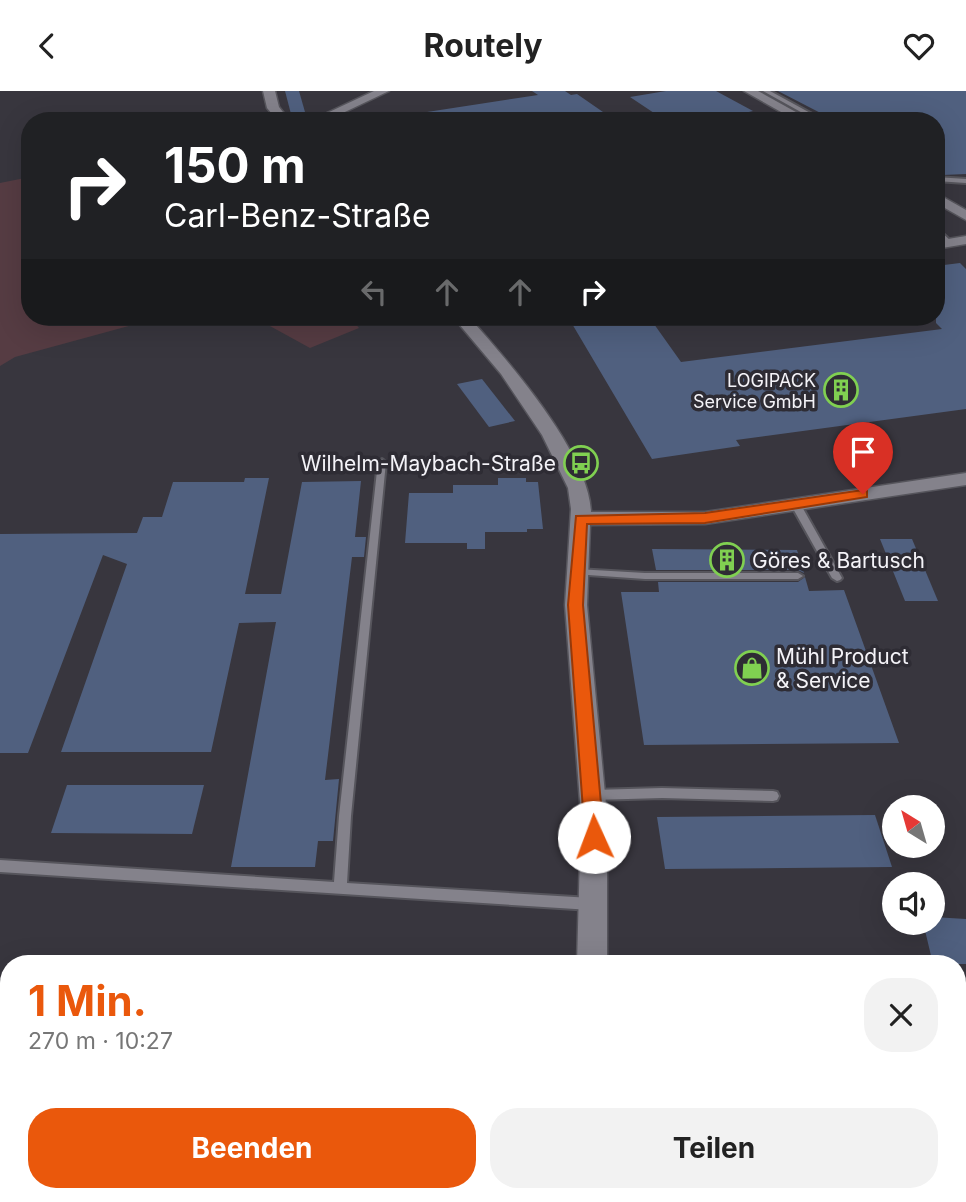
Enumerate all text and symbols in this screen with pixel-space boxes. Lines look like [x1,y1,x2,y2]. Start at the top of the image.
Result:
text: Routely [424,26,542,65]
icon: back [28,27,66,65]
icon: heart [900,27,938,65]
text: 150 m [164,136,306,195]
icon: right [49,140,140,231]
text: Carl-Benz-Straße [164,196,431,235]
icon: left [355,273,393,311]
icon: ahead [428,273,466,311]
icon: ahead [501,273,539,311]
icon: right [574,273,612,311]
place label: LOGIPACK Service GmbH [693,370,816,412]
building icon: LOGIPACK Service GmbH [822,371,860,409]
pin [833,422,893,494]
icon: arrive [844,433,882,471]
bus stop icon: Wilhelm-Maybach-Straße [562,444,600,482]
place label: Wilhelm-Maybach-Straße [301,451,556,476]
building icon: Göres & Bartusch [708,541,746,579]
place label: Göres & Bartusch [752,548,925,573]
place label: Mühl Product & Service [776,644,909,693]
shop icon: Mühl Product & Service [733,649,771,687]
north arrow [882,795,945,857]
map controls [882,795,945,935]
position arrow [557,800,631,874]
button: sound [882,872,945,935]
text: 1 Min. [28,975,147,1026]
button: close [864,978,938,1052]
text: 270 m · 10:27 [28,1027,173,1055]
button: Beenden [28,1108,476,1188]
button: Teilen [490,1108,938,1188]

